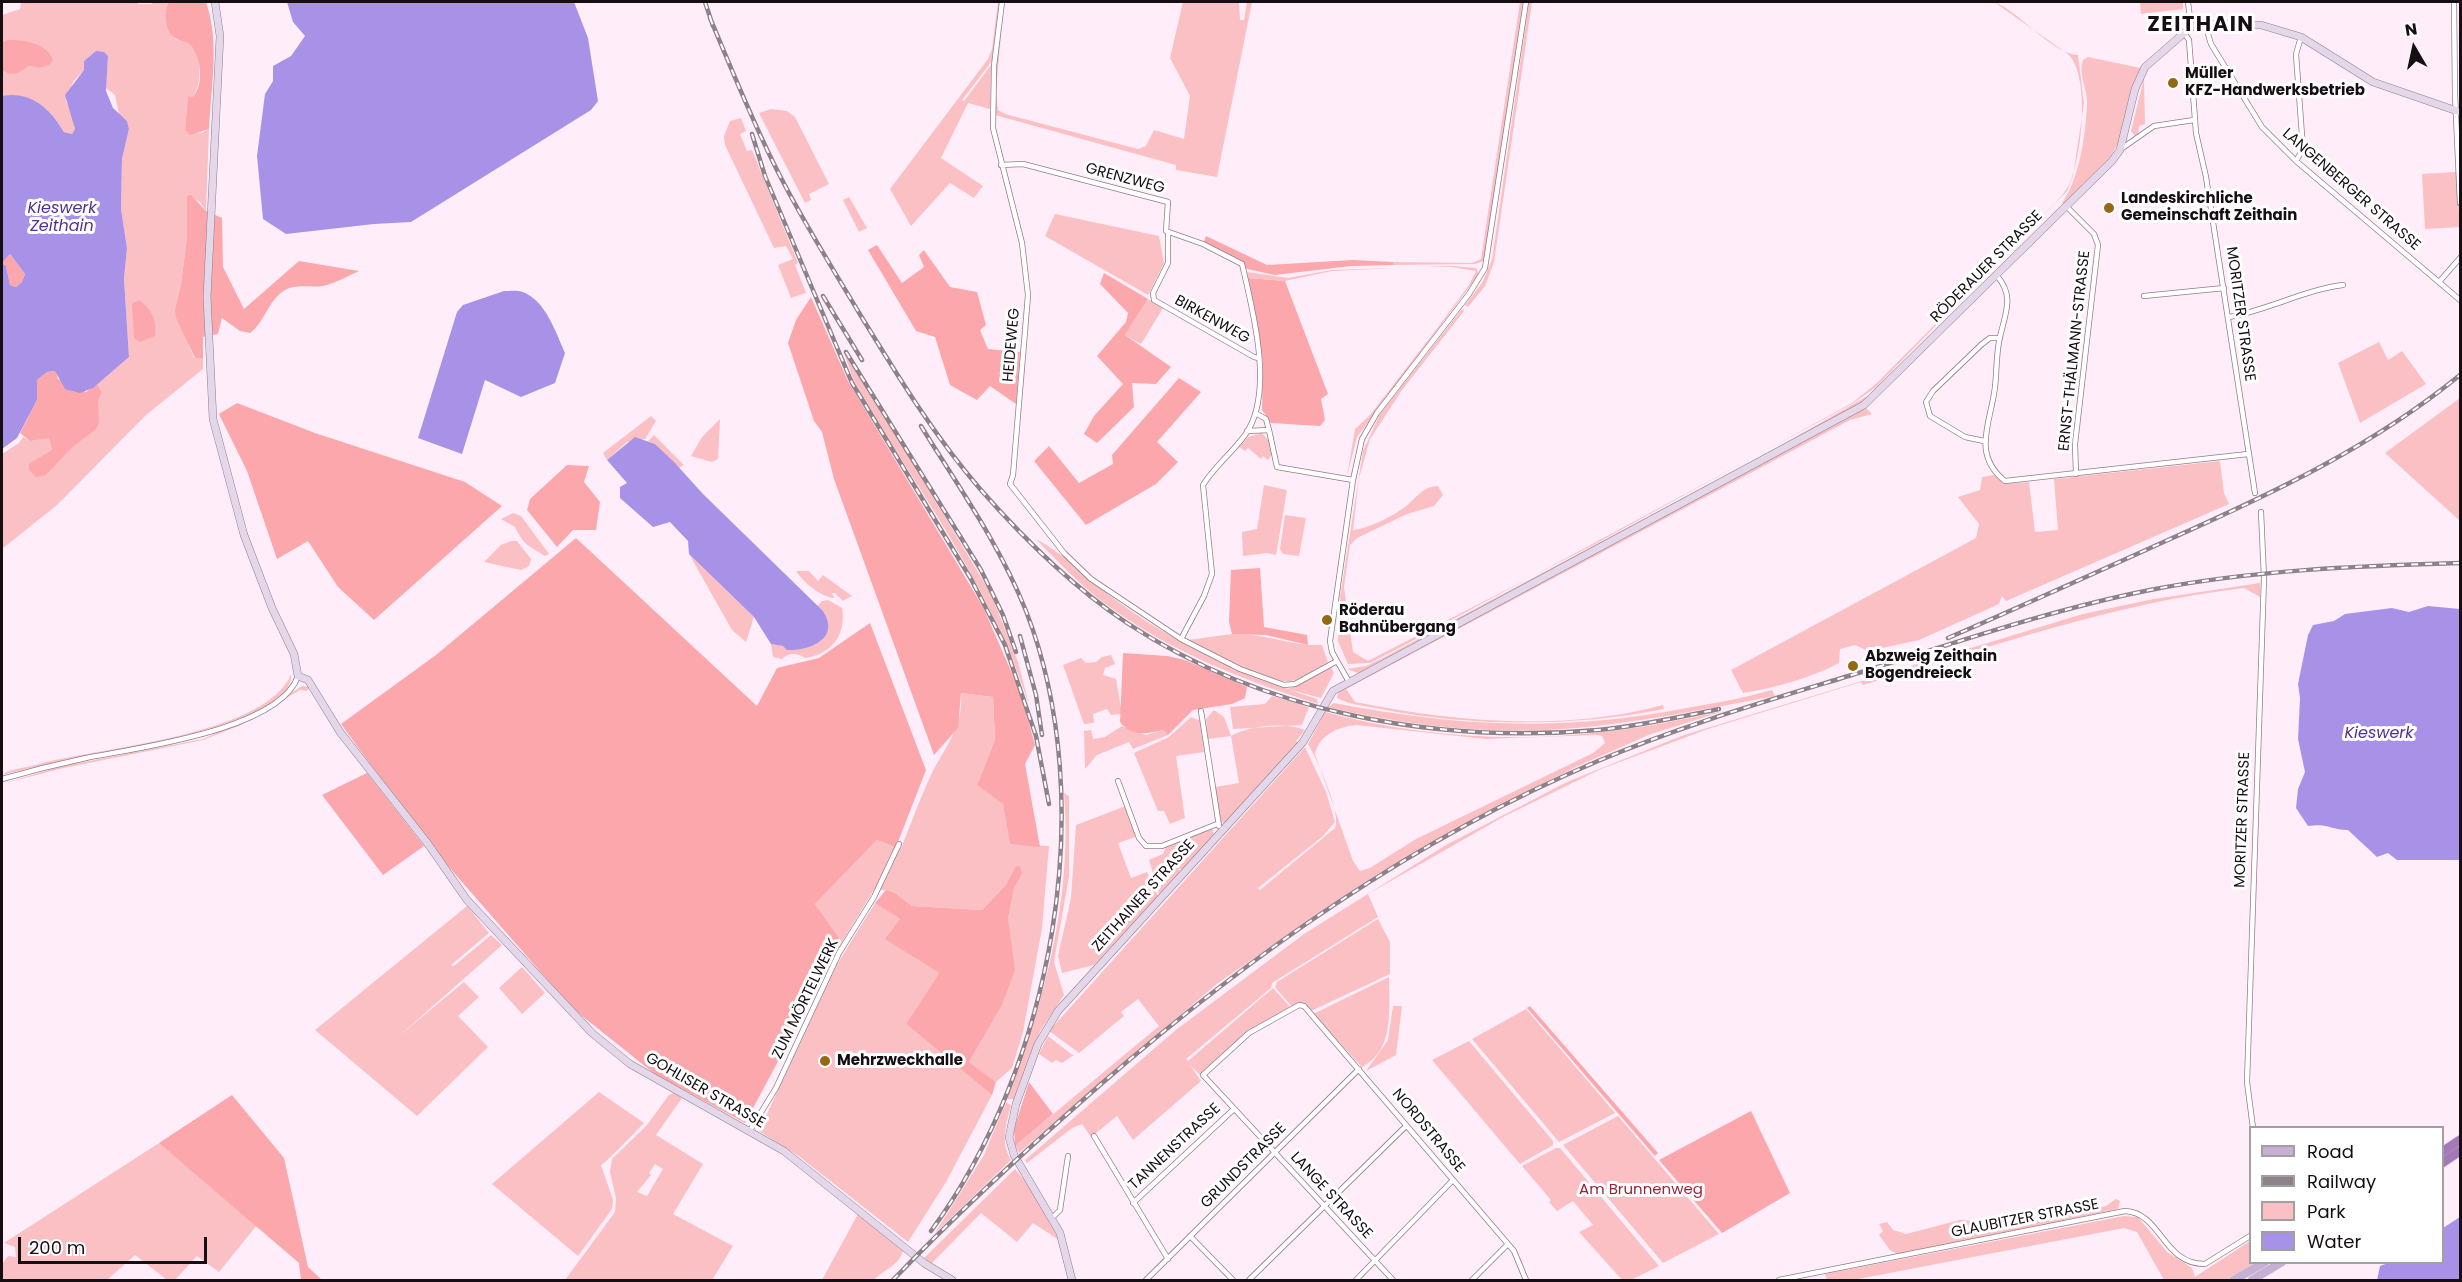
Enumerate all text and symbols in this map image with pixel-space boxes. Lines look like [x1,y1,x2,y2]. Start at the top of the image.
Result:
district label: ZEITHAIN [2147,13,2255,39]
text: N [2403,17,2419,42]
north arrow [2384,18,2444,78]
place label: Müller KFZ-Handwerksbetrieb [2185,65,2365,100]
marker: Müller KFZ-Handwerksbetrieb [2166,76,2180,90]
street label: LANGENBERGER STRASSE [2278,125,2424,255]
street label: GRENZWEG [1083,160,1167,198]
place label: Landeskirchliche Gemeinschaft Zeithain [2121,190,2297,225]
water label: Kieswerk Zeithain [27,199,97,237]
marker: Landeskirchliche Gemeinschaft Zeithain [2102,201,2116,215]
street label: RÖDERAUER STRASSE [1927,207,2047,327]
street label: MORITZER STRASSE [2222,245,2258,383]
street label: ERNST-THÄLMANN-STRASSE [2056,250,2094,452]
street label: BIRKENWEG [1171,292,1253,348]
street label: HEIDEWEG [1000,307,1024,383]
place label: Röderau Bahnübergang [1339,602,1456,637]
marker: Röderau Bahnübergang [1320,613,1334,627]
place label: Abzweig Zeithain Bogendreieck [1865,648,1997,683]
marker: Abzweig Zeithain Bogendreieck [1846,659,1860,673]
water label: Kieswerk [2344,724,2414,744]
street label: MORITZER STRASSE [2232,752,2254,888]
street label: ZEITHAINER STRASSE [1089,836,1199,956]
street label: ZUM MÖRTELWERK [769,936,843,1062]
street label: GOHLISER STRASSE [642,1049,768,1133]
place label: Mehrzweckhalle [837,1052,963,1070]
marker: Mehrzweckhalle [818,1054,832,1068]
street label: NORDSTRASSE [1388,1086,1468,1176]
street label: TANNENSTRASSE [1125,1100,1225,1194]
street label: GRUNDSTRASSE [1198,1120,1290,1212]
legend [2249,1126,2444,1264]
text: Road [2307,1139,2354,1164]
street label: LANGE STRASSE [1286,1149,1376,1243]
text: Railway [2307,1169,2376,1194]
park label: Am Brunnenweg [1579,1181,1703,1199]
street label: GLAUBITZER STRASSE [1950,1196,2100,1242]
text: Park [2307,1199,2346,1224]
scale bar [21,1225,210,1263]
text: Water [2307,1229,2361,1254]
text: 200 m [29,1235,85,1260]

